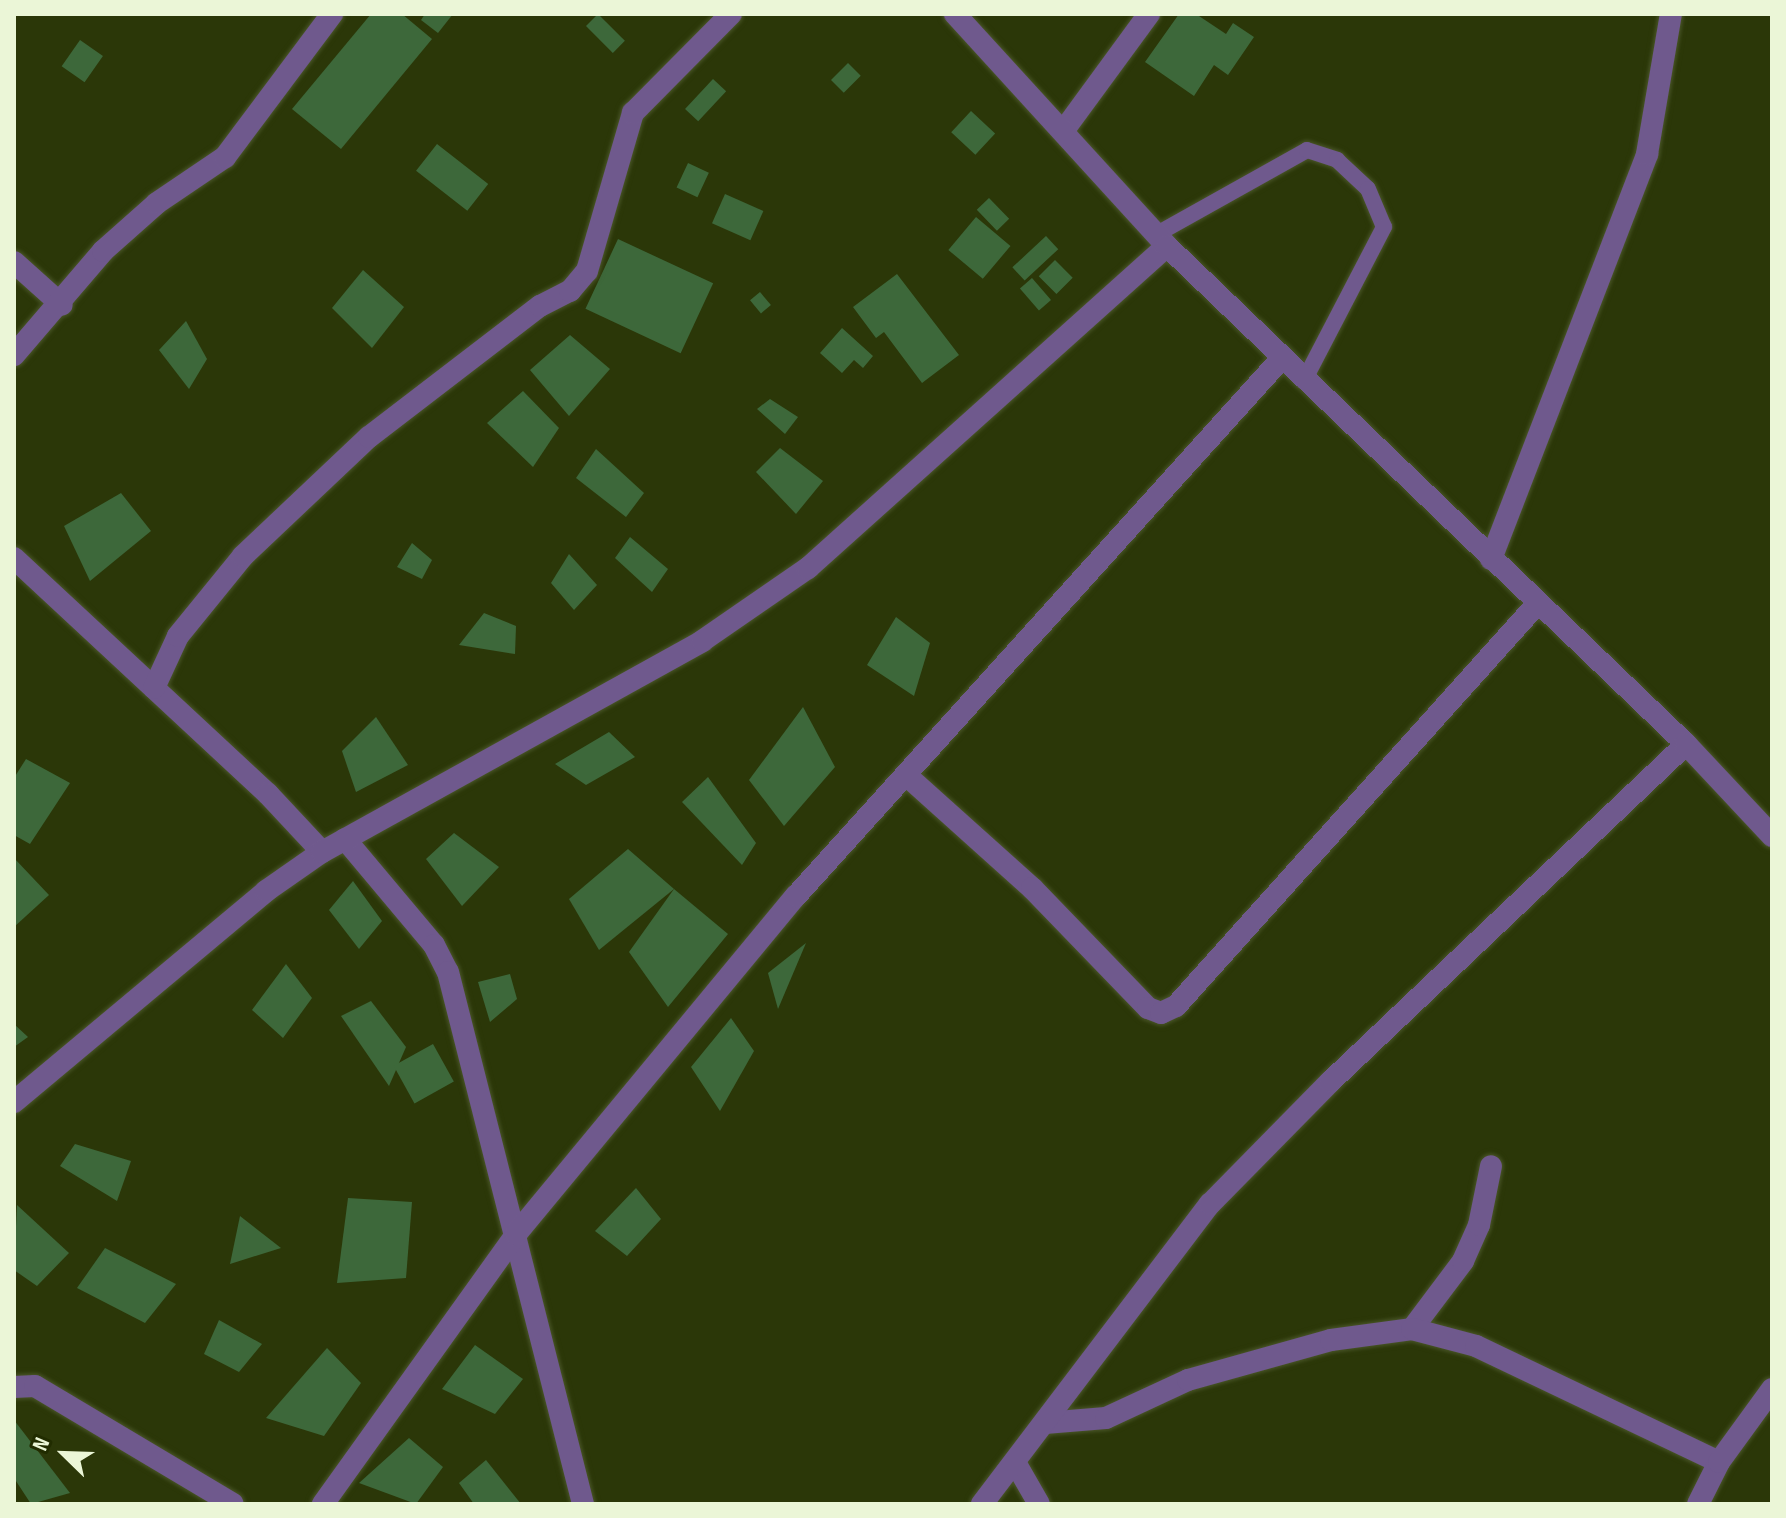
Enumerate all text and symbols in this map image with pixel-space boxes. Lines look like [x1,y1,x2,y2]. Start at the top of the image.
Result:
north arrow [24,1414,104,1494]
text: N [27,1434,56,1455]

